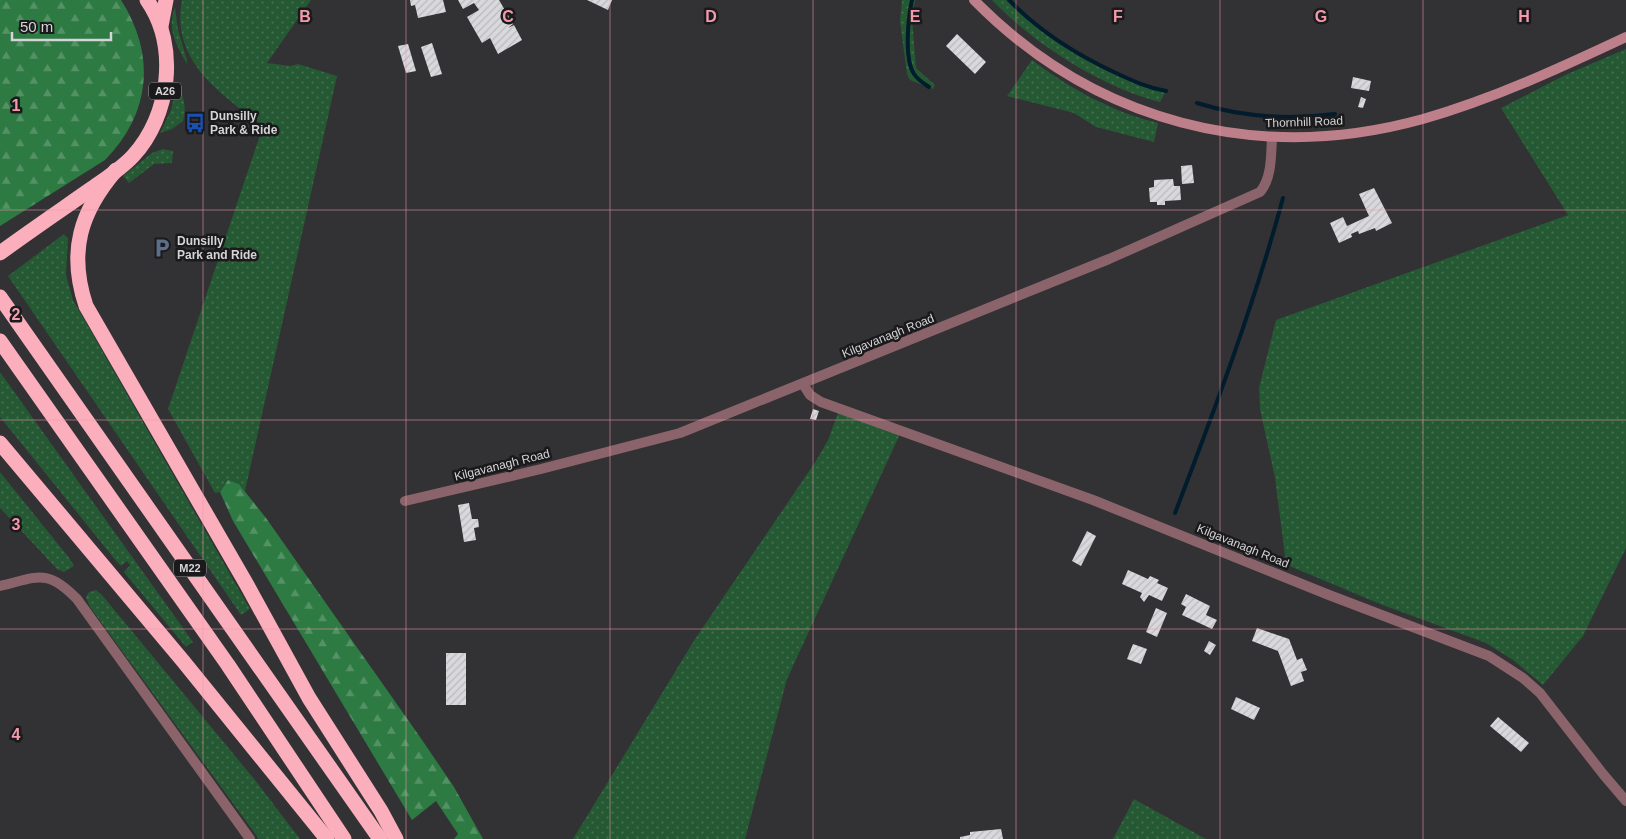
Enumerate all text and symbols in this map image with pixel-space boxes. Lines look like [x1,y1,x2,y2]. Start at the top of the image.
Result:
text: B [299,8,311,25]
text: C [502,8,514,25]
text: D [705,8,717,25]
text: E [910,8,921,25]
text: F [1113,8,1123,25]
text: G [1315,8,1327,25]
text: H [1518,8,1530,25]
scale bar [12,10,111,42]
text: 50 m [20,18,53,35]
road number: A26 [149,82,181,100]
text: 1 [12,97,21,114]
place label: Dunsilly Park & Ride [210,109,278,137]
bus stop icon: Dunsilly Park & Ride [184,112,206,134]
street label: Thornhill Road [1265,114,1343,130]
place label: Dunsilly Park and Ride [177,234,257,262]
parking icon: Dunsilly Park and Ride [151,237,173,259]
text: 2 [12,306,21,323]
street label: Kilgavanagh Road [840,311,936,361]
street label: Kilgavanagh Road [453,446,551,484]
text: 3 [12,516,21,533]
street label: Kilgavanagh Road [1195,521,1291,571]
road number: M22 [174,560,206,576]
text: 4 [12,726,21,743]

